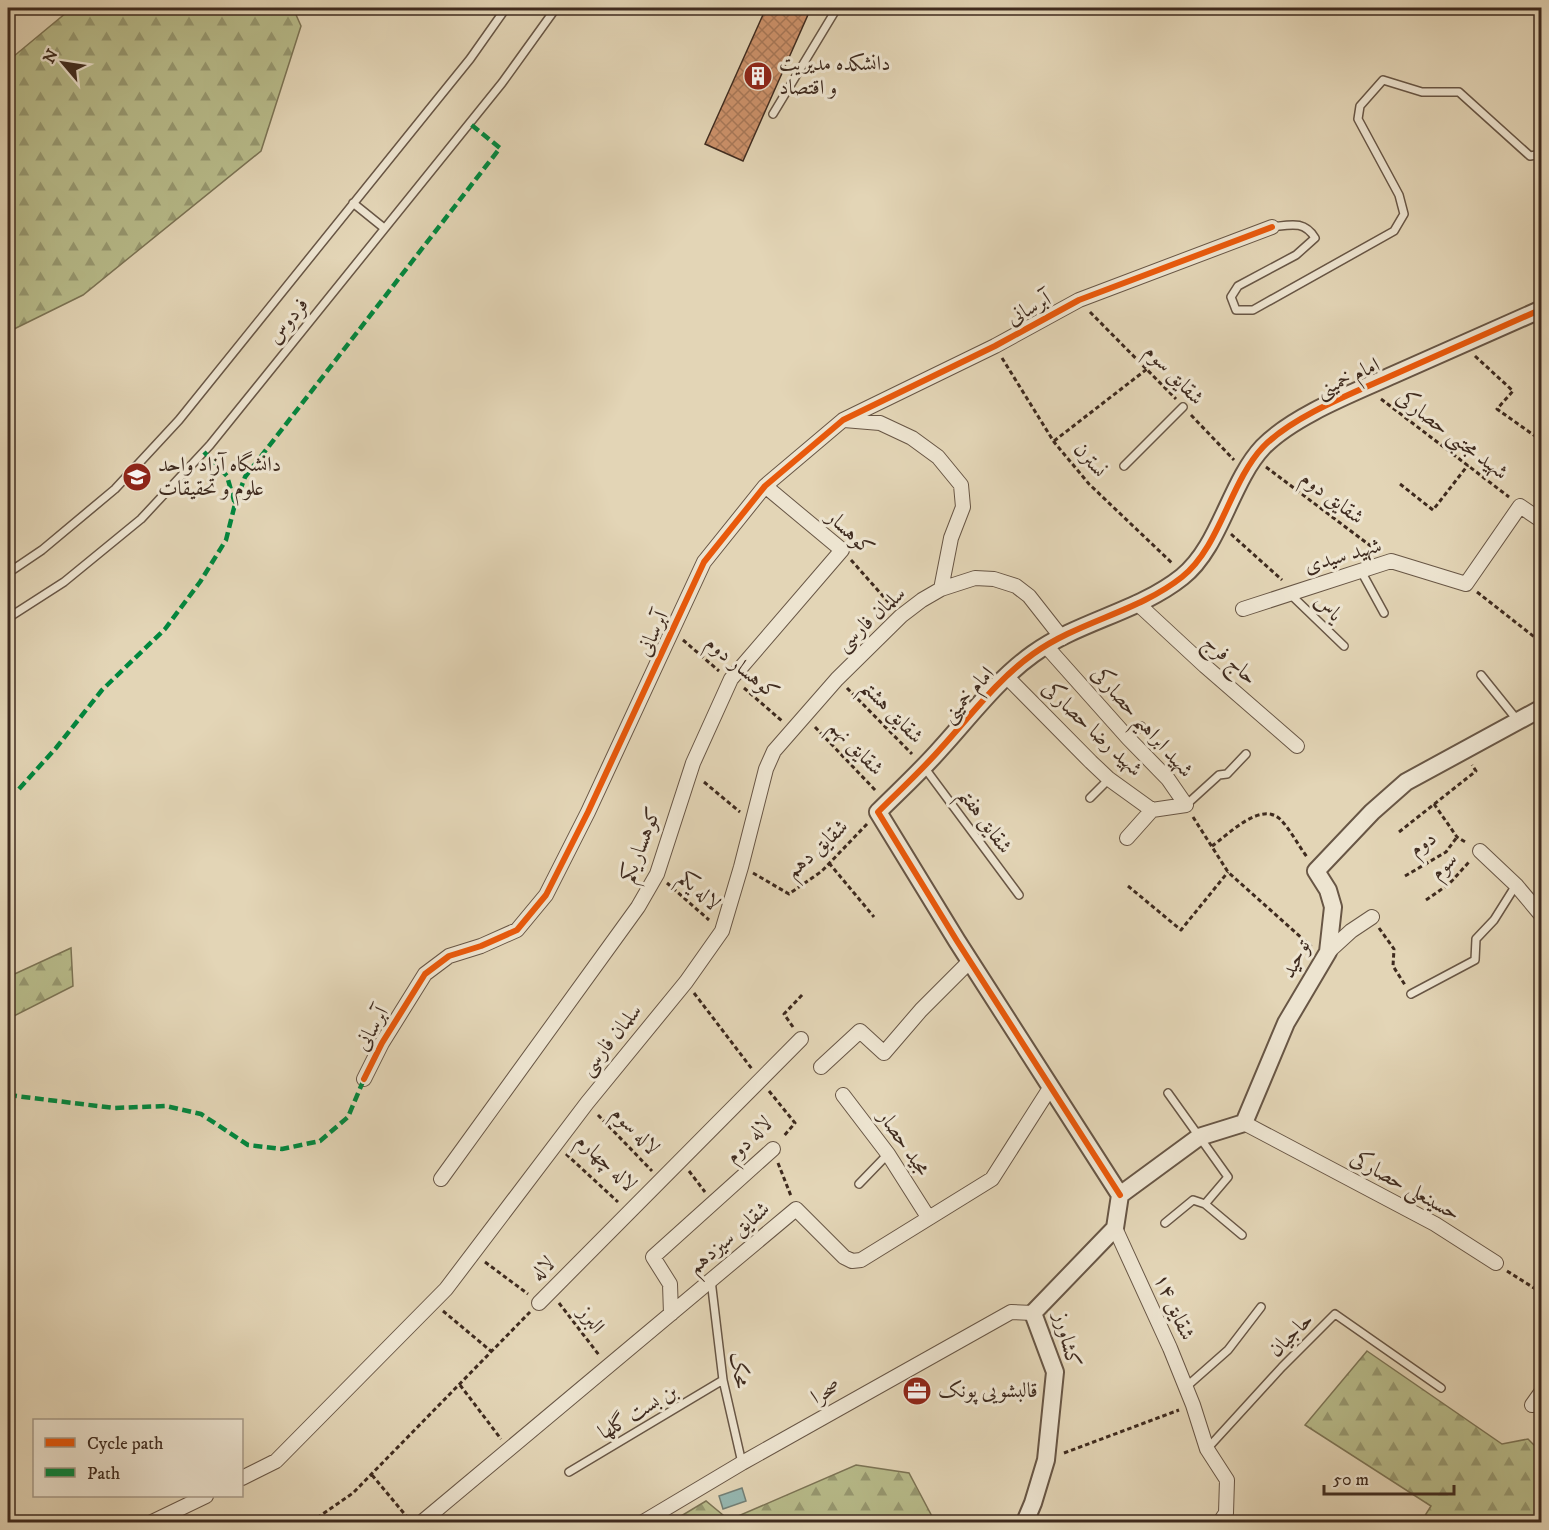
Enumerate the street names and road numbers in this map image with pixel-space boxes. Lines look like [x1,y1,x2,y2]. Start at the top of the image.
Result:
street label: آبرسانی [1002,284,1058,332]
street label: فردوس [262,293,314,349]
street label: شقایق سوم [1136,339,1209,414]
street label: امام خمینی [1312,352,1386,408]
street label: شهید مجتبی حصارکی [1389,384,1514,488]
street label: نسترن [1068,437,1112,483]
street label: شقایق دوم [1293,466,1369,534]
street label: کوهسار [819,503,879,562]
street label: شهید سیدی [1301,533,1385,579]
street label: سلمان فارسی [831,581,912,658]
street label: یاس [1308,588,1348,628]
street label: آبرسانی [630,605,676,661]
street label: حاج فرج [1194,629,1262,694]
street label: کوهسار دوم [697,630,784,709]
street label: شهید ابراهیم حصارکی [1080,660,1200,788]
street label: امام خمینی [936,661,1003,731]
street label: شقایق هشتم [850,675,929,754]
street label: شهید رضا حصارکی [1036,675,1148,782]
street label: شقایق نهم [819,715,889,786]
street label: شقایق هفتم [947,783,1018,863]
street label: کوهسار یکم [615,804,673,889]
street label: شقایق دهم [780,814,858,888]
street label: دوم [1404,826,1444,866]
street label: سوم [1425,847,1466,888]
street label: لاله یکم [668,865,726,921]
street label: توحید [1275,934,1317,983]
street label: سلمان فارسی [574,999,649,1082]
street label: آبرسانی [348,1000,396,1056]
street label: لاله سوم [603,1101,665,1164]
street label: مجید حصار [871,1103,936,1181]
street label: لاله دوم [720,1111,781,1172]
street label: لاله چهارم [567,1128,642,1201]
street label: حسینعلی حصارکی [1345,1144,1465,1229]
street label: شقایق سیزدهم [683,1196,779,1284]
street label: لاله [525,1251,561,1287]
street label: شقایق ۱۴ [1148,1270,1200,1344]
street label: البرز [571,1299,610,1339]
street label: حاجیان [1263,1307,1319,1363]
street label: کشاورز [1047,1308,1086,1370]
street label: محک [723,1350,755,1390]
street label: صحرا [807,1373,845,1411]
street label: بن بست گلها [593,1377,682,1446]

